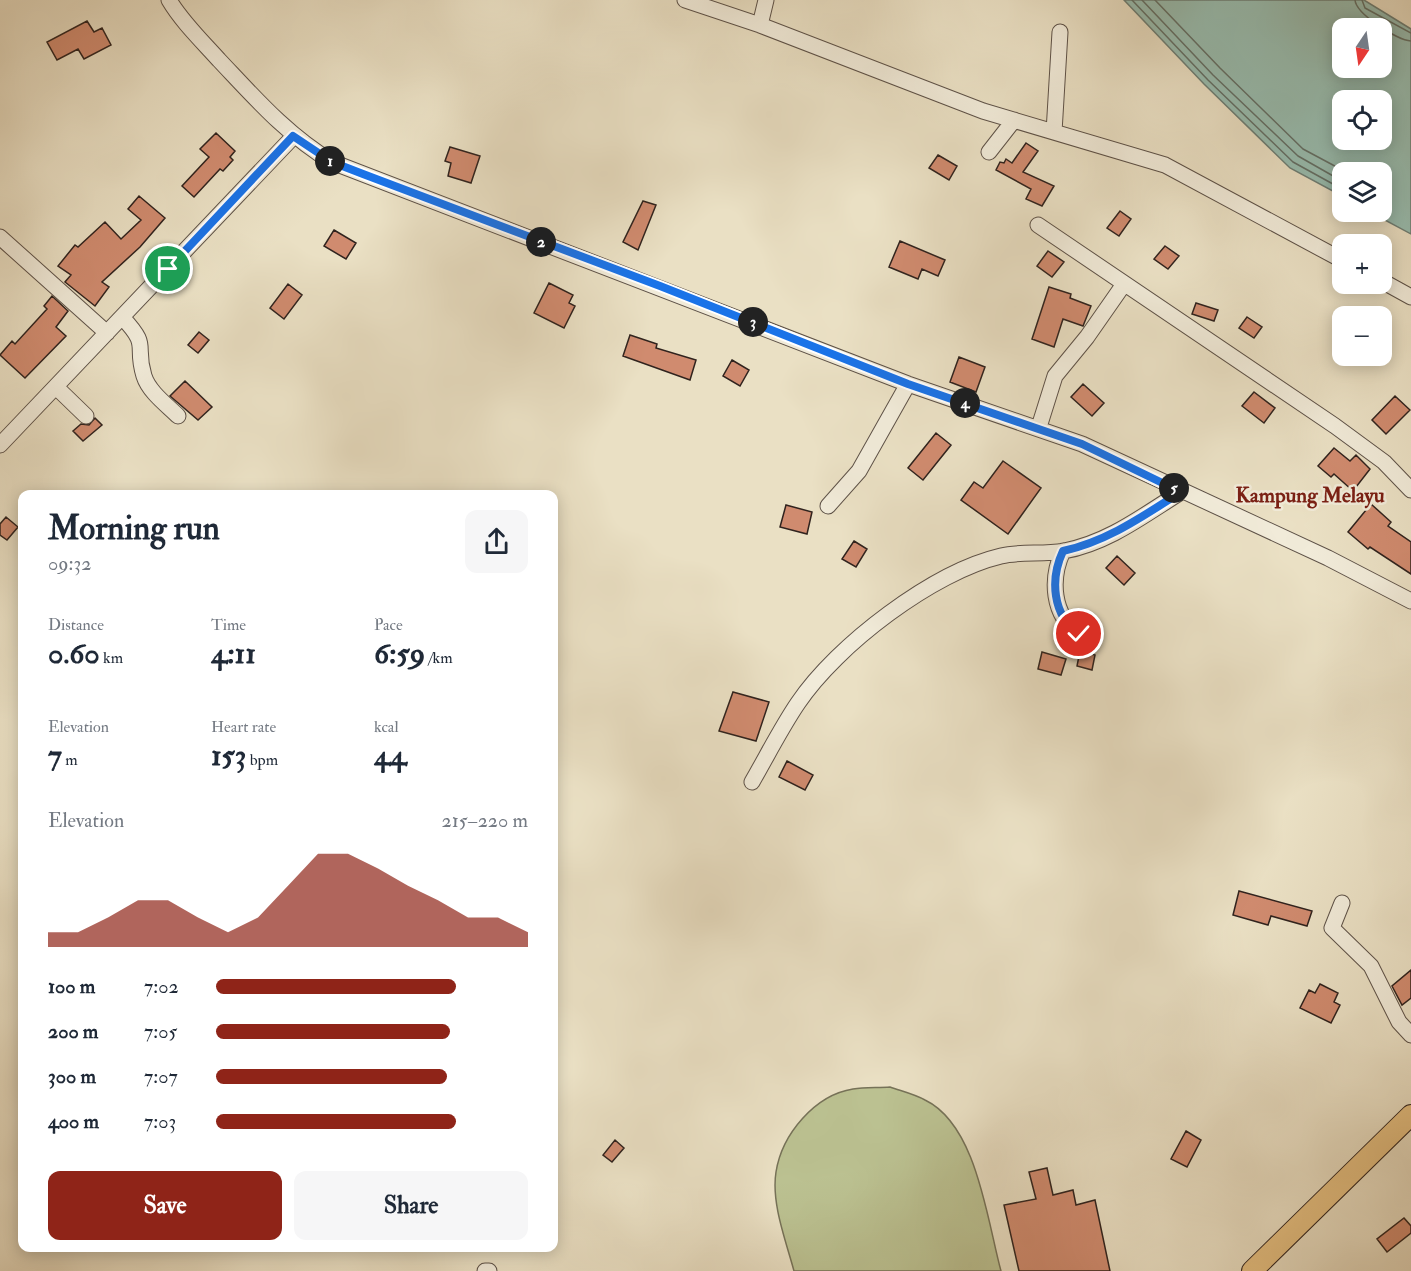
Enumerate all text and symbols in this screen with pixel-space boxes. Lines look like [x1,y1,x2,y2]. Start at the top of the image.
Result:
north arrow [1332,18,1392,78]
map controls [1332,18,1392,366]
button: locate [1332,90,1392,150]
pin: 1 [315,146,345,176]
text: 1 [327,151,333,171]
button: layers [1332,162,1392,222]
pin: 2 [526,227,556,257]
text: 2 [537,232,545,252]
button: + [1332,234,1392,294]
pin [142,243,193,294]
icon: arrive [151,252,184,285]
button: − [1332,306,1392,366]
pin: 3 [738,307,768,337]
text: 3 [750,312,756,332]
pin: 4 [950,388,980,418]
text: 4 [961,393,969,413]
pin: 5 [1159,473,1189,503]
text: 5 [1170,478,1178,498]
district label: Kampung Melayu [1235,482,1385,509]
text: Morning run [48,508,220,549]
button: share [465,510,528,573]
text: 09:32 [48,551,91,576]
pin [1053,608,1104,659]
text: Distance [48,615,104,635]
text: Time [211,615,246,635]
text: Pace [374,615,403,635]
icon: check [1062,617,1095,650]
text: 0.60 [48,635,100,672]
text: 4:11 [211,635,256,672]
text: 6:59 [374,635,425,672]
text: km [100,648,123,668]
text: /km [425,648,453,668]
text: Elevation [48,717,109,737]
text: Heart rate [211,717,276,737]
text: kcal [374,717,399,737]
text: 7 [48,737,62,774]
text: 153 [211,737,246,774]
text: 44 [374,737,406,774]
text: m [62,750,78,770]
text: bpm [246,750,278,770]
text: Elevation [48,808,124,833]
text: 215–220 m [442,808,528,833]
text: 100 m [48,974,95,999]
text: 7:02 [144,974,179,999]
text: 200 m [48,1019,98,1044]
text: 7:05 [144,1019,177,1044]
text: 300 m [48,1064,96,1089]
text: 7:07 [144,1064,178,1089]
text: 400 m [48,1109,99,1134]
text: 7:03 [144,1109,176,1134]
button: Save [48,1171,282,1240]
button: Share [294,1171,528,1240]

